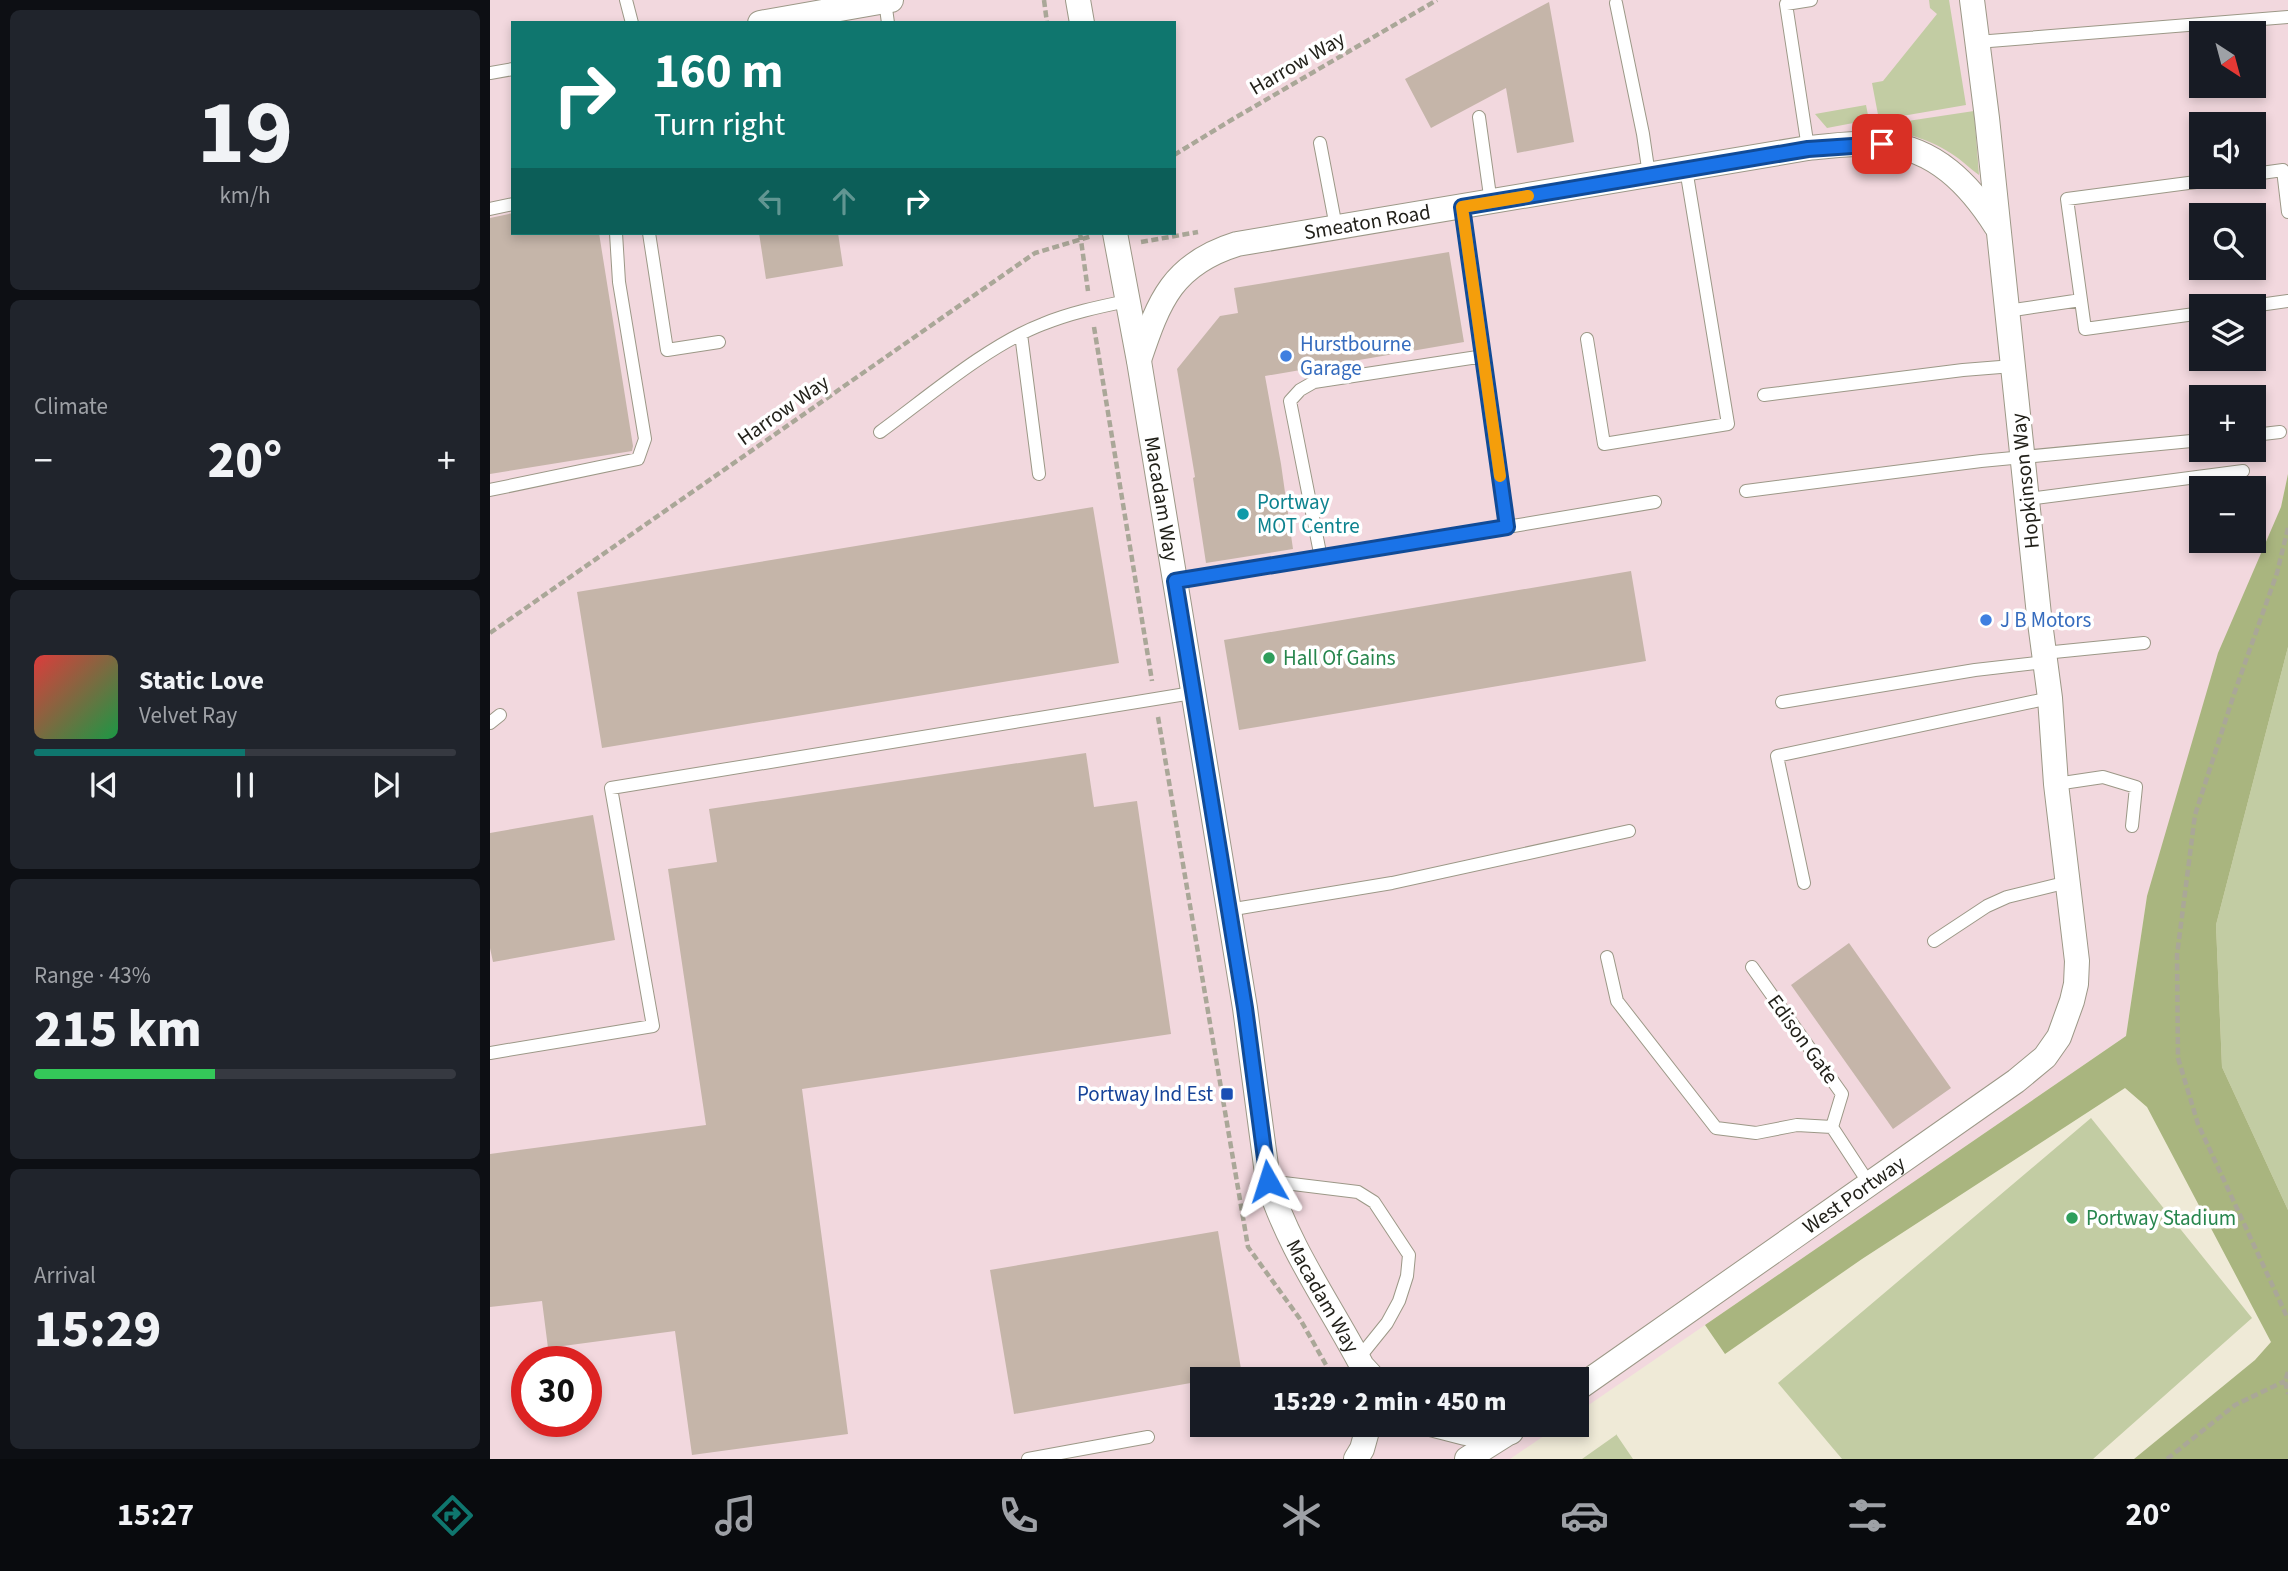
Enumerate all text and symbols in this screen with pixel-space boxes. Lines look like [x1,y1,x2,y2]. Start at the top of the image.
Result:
north arrow [2189,21,2266,98]
map controls [2189,21,2266,553]
street label: Harrow Way [1244,23,1350,102]
text: 160 m [654,37,783,107]
icon: right [539,49,630,140]
text: 19 [197,69,293,198]
text: Turn right [654,102,785,148]
button: sound [2189,112,2266,189]
pin [1852,114,1912,174]
icon: arrive [1863,125,1901,163]
text: km/h [219,179,271,212]
icon: left [752,182,790,220]
icon: ahead [825,182,863,220]
icon: right [898,182,936,220]
street label: Smeaton Road [1302,197,1433,248]
button: search [2189,203,2266,280]
button: layers [2189,294,2266,371]
place label: Hurstbourne Garage [1300,329,1411,383]
marker: Hurstbourne Garage [1278,348,1294,364]
street label: Harrow Way [731,367,835,453]
button: + [2189,385,2266,462]
text: Climate [34,390,108,423]
street label: Hopkinson Way [2003,412,2047,550]
text: 20° [208,424,282,498]
text: − [34,434,53,488]
text: + [437,434,456,488]
street label: Macadam Way [1137,434,1187,564]
button: − [2189,476,2266,553]
place label: Portway MOT Centre [1257,487,1360,541]
marker: Portway MOT Centre [1235,506,1251,522]
place label: J B Motors [2000,605,2091,635]
marker: J B Motors [1978,612,1994,628]
place label: Hall Of Gains [1283,643,1396,673]
marker: Hall Of Gains [1261,650,1277,666]
text: Static Love [139,662,264,699]
text: Velvet Ray [139,699,237,732]
icon: previous [85,766,123,804]
icon: pause [226,766,264,804]
icon: next [367,766,405,804]
text: Range · 43% [34,959,151,992]
street label: Edison Gate [1760,988,1846,1090]
text: 215 km [34,993,202,1067]
place label: Portway Ind Est [1077,1079,1213,1109]
marker: Portway Ind Est [1219,1086,1235,1102]
position arrow [1231,1144,1305,1218]
street label: West Portway [1796,1148,1911,1241]
place label: Portway Stadium [2086,1203,2236,1233]
marker: Portway Stadium [2064,1210,2080,1226]
street label: Macadam Way [1279,1234,1367,1358]
text: Arrival [34,1259,96,1292]
text: 15:29 [34,1293,161,1367]
speed limit sign: 30 [511,1346,602,1437]
text: 15:29 · 2 min · 450 m [1273,1383,1506,1420]
icon: directions [428,1491,477,1540]
icon: music [711,1491,760,1540]
icon: phone [994,1491,1043,1540]
icon: climate [1277,1491,1326,1540]
icon: car [1560,1491,1609,1540]
icon: filters [1843,1491,1892,1540]
text: 15:27 [117,1492,194,1538]
text: 20° [2125,1492,2171,1538]

